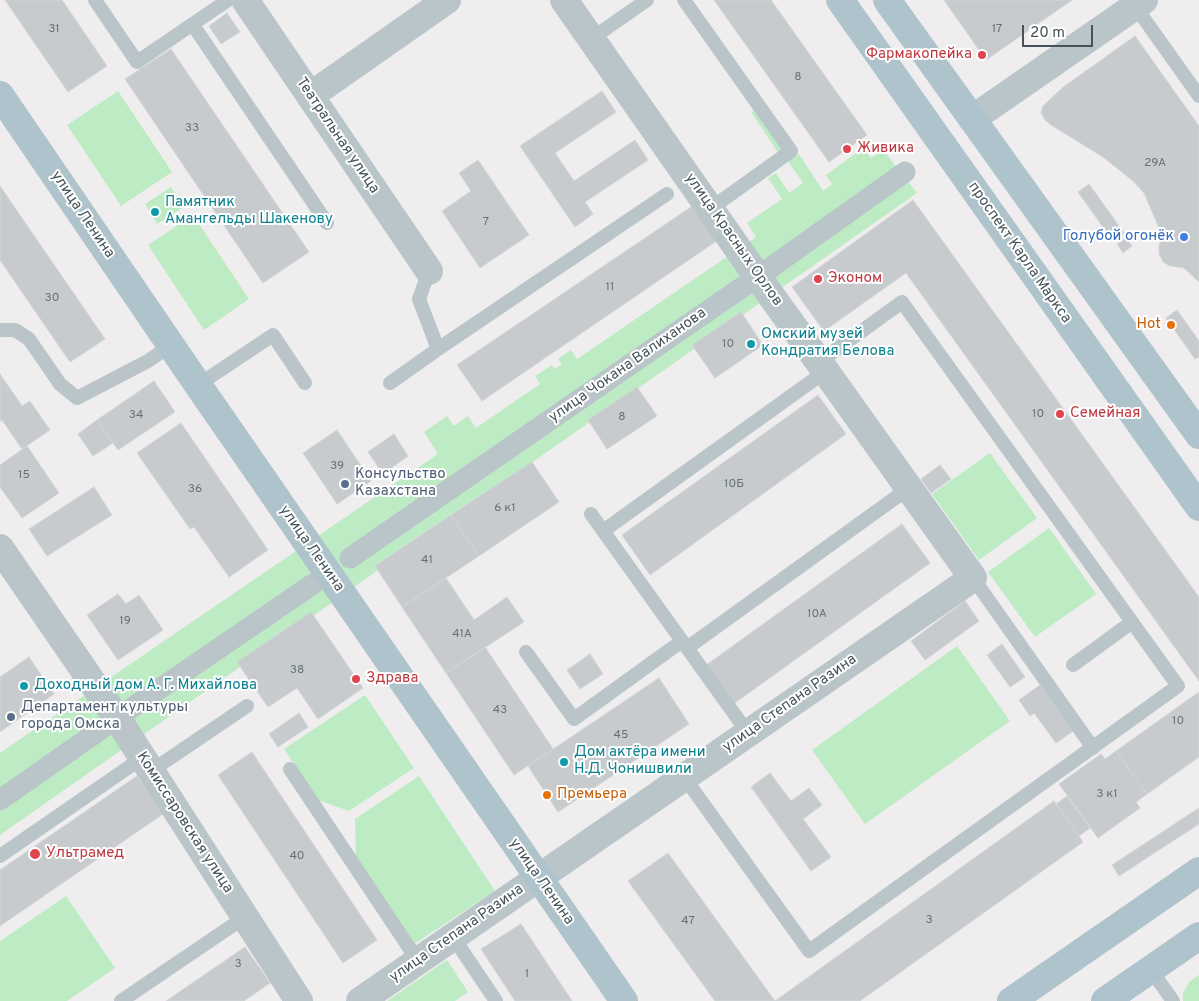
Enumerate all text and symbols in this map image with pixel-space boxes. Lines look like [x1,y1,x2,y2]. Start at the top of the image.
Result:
scale bar [1024,15,1095,47]
house number: 31 [48,23,60,37]
house number: 17 [992,23,1002,37]
text: 20 m [1030,24,1065,43]
place label: Фармакопейка [866,46,972,64]
marker: Фармакопейка [976,49,988,61]
house number: 8 [794,71,802,85]
street label: Театральная улица [291,75,383,197]
house number: 33 [185,122,199,136]
place label: Живика [857,140,914,158]
marker: Живика [841,143,853,155]
house number: 29А [1144,157,1166,171]
street label: улица Ленина [46,168,118,262]
street label: улица Красных Орлов [680,170,786,310]
street label: проспект Карла Маркса [963,179,1075,327]
place label: Памятник Амангельды Шакенову [165,194,333,229]
marker: Памятник Амангельды Шакенову [149,206,161,218]
house number: 7 [483,216,489,230]
place label: Голубой огонёк [1063,228,1174,246]
marker: Голубой огонёк [1178,231,1190,243]
place label: Эконом [828,270,882,288]
marker: Эконом [812,273,824,285]
house number: 11 [606,281,614,295]
house number: 30 [45,292,59,306]
street label: улица Чокана Валиханова [546,305,710,427]
place label: Hot [1137,316,1161,334]
marker: Hot [1165,319,1177,331]
place label: Омский музей Кондратия Белова [761,326,894,361]
house number: 10 [722,338,734,352]
marker: Омский музей Кондратия Белова [745,338,757,350]
place label: Семейная [1070,405,1140,423]
house number: 10 [1032,408,1044,422]
marker: Семейная [1054,408,1066,420]
house number: 34 [129,409,143,423]
house number: 8 [618,411,626,425]
house number: 39 [330,460,344,474]
place label: Консульство Казахстана [355,466,446,501]
house number: 15 [18,469,30,483]
marker: Консульство Казахстана [339,478,351,490]
house number: 10Б [724,478,744,492]
house number: 36 [188,483,202,497]
street label: улица Ленина [275,502,347,596]
house number: 6 к1 [494,502,516,516]
house number: 41 [421,554,433,568]
house number: 10А [807,608,827,622]
house number: 19 [119,615,131,629]
house number: 41А [452,628,472,642]
street label: улица Степана Разина [720,651,860,757]
house number: 38 [290,664,304,678]
place label: Здрава [366,670,418,688]
marker: Здрава [350,673,362,685]
place label: Доходный дом А. Г. Михайлова [34,677,257,695]
marker: Доходный дом А. Г. Михайлова [18,680,30,692]
place label: Департамент культуры города Омска [21,699,188,734]
house number: 43 [493,704,507,718]
marker: Департамент культуры города Омска [5,711,17,723]
house number: 10 [1172,715,1184,729]
house number: 45 [614,729,628,743]
place label: Дом актёра имени Н.Д. Чонишвили [574,744,706,779]
street label: Комиссаровская улица [132,749,236,897]
marker: Дом актёра имени Н.Д. Чонишвили [558,756,570,768]
place label: Премьера [557,786,627,804]
house number: 3 к1 [1096,788,1118,802]
marker: Премьера [541,789,553,801]
street label: улица Ленина [505,835,577,929]
place label: Ультрамед [46,845,124,863]
marker: Ультрамед [28,847,42,861]
house number: 40 [289,850,305,864]
street label: улица Степана Разина [387,881,527,987]
house number: 3 [925,914,933,928]
house number: 47 [681,915,695,929]
house number: 3 [234,958,242,972]
house number: 1 [525,968,529,982]

